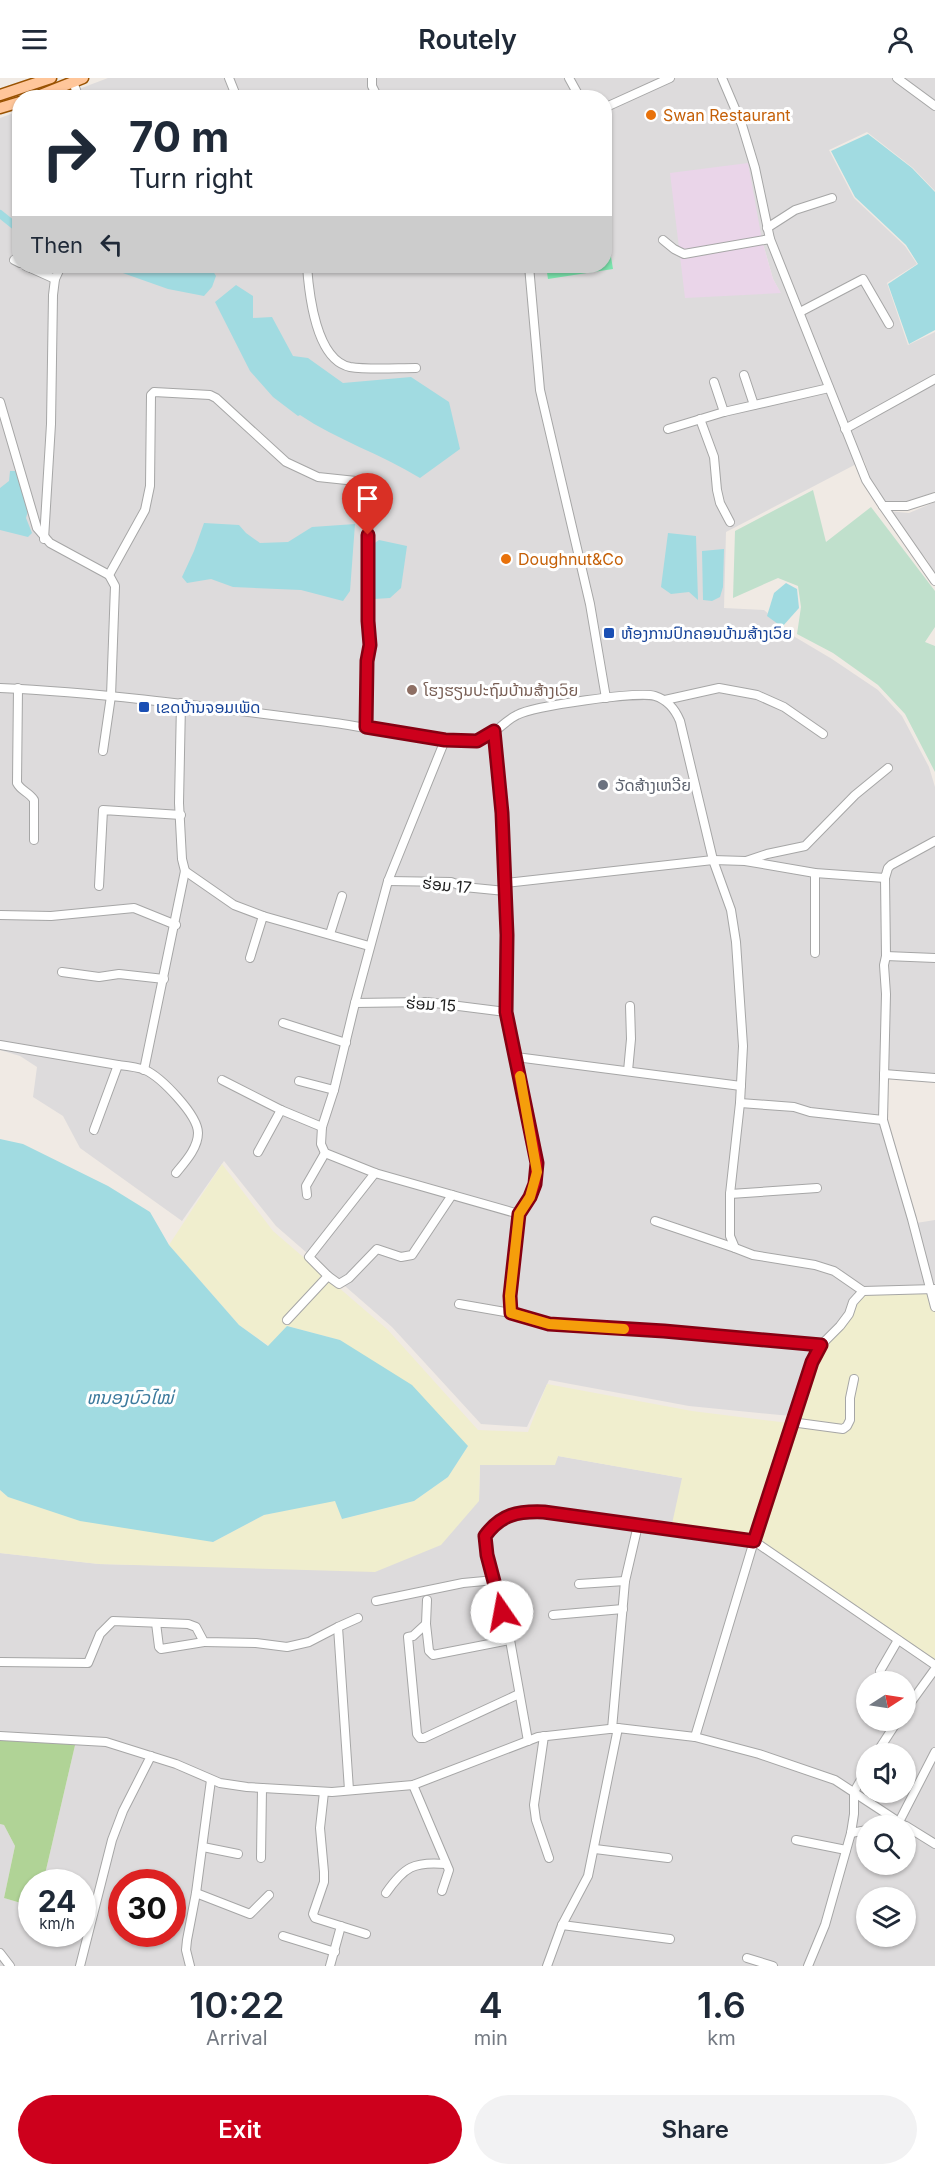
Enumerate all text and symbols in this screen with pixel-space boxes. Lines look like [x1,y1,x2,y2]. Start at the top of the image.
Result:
icon: menu [18,23,51,56]
text: Routely [418,23,517,56]
icon: person [884,23,917,56]
place label: Swan Restaurant [663,105,791,125]
marker: Swan Restaurant [644,108,658,122]
text: 70 m [129,111,229,162]
icon: right [30,114,108,192]
text: Turn right [129,162,253,195]
icon: left [95,228,128,261]
text: Then [30,232,83,258]
pin [342,473,393,535]
icon: arrive [351,482,384,515]
place label: Doughnut&Co [518,549,624,569]
marker: Doughnut&Co [499,552,513,566]
place label: ຫ້ອງການປົກຄອນບ້າມສ້າງເວົຍ [621,623,792,643]
marker: ຫ້ອງການປົກຄອນບ້າມສ້າງເວົຍ [602,626,616,640]
place label: ໂຮງຮຽນປະຖົມບ້ານສ້າງເວົຍ [423,680,578,701]
marker: ໂຮງຮຽນປະຖົມບ້ານສ້າງເວົຍ [405,683,419,697]
place label: ເຂດບ້ານຈອມເພັດ [156,697,261,717]
marker: ເຂດບ້ານຈອມເພັດ [137,700,151,714]
place label: ວັດສ້າງເຫວີຍ [615,775,691,795]
marker: ວັດສ້າງເຫວີຍ [596,778,610,792]
street label: ຮ່ອມ 17 [421,872,473,898]
street label: ຮ່ອມ 15 [405,992,457,1016]
water label: ຫນອງບົວໄໝ່ [86,1387,177,1408]
position arrow [470,1580,534,1644]
north arrow [856,1671,916,1731]
map controls [856,1671,916,1947]
button: sound [856,1743,916,1803]
button: search [856,1815,916,1875]
speed limit sign: 30 [108,1869,186,1947]
text: 24 [38,1883,76,1919]
button: layers [856,1887,916,1947]
text: km/h [39,1914,75,1933]
text: 10:22 [189,1983,285,2027]
text: 4 [479,1983,503,2027]
text: 1.6 [697,1983,746,2027]
text: Arrival [206,2026,268,2050]
text: min [474,2026,508,2050]
text: km [707,2026,736,2050]
button: Exit [18,2095,462,2164]
button: Share [474,2095,917,2164]

